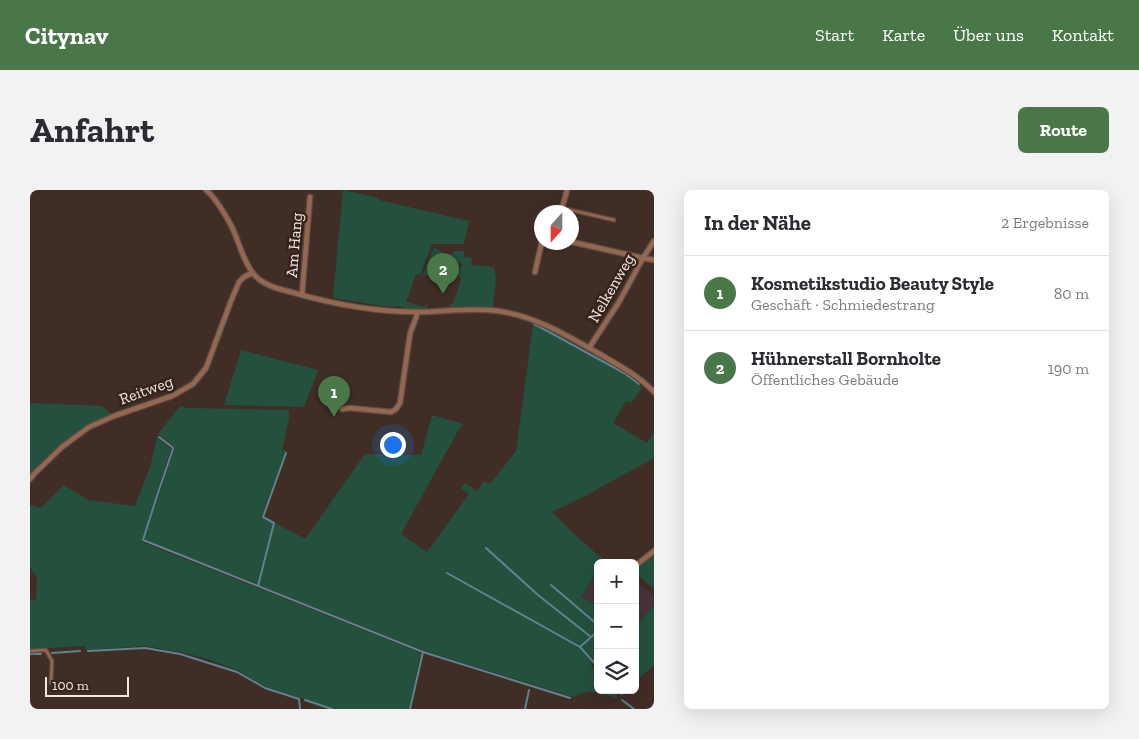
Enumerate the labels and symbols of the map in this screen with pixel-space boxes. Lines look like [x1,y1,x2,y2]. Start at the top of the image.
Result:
north arrow [534,205,579,250]
street label: Am Hang [282,211,306,278]
street label: Nelkenweg [584,250,638,326]
pin: 2 [427,253,459,294]
street label: Reitweg [116,371,176,409]
pin: 1 [318,376,350,417]
your location [380,432,406,458]
scale bar [45,674,129,697]

